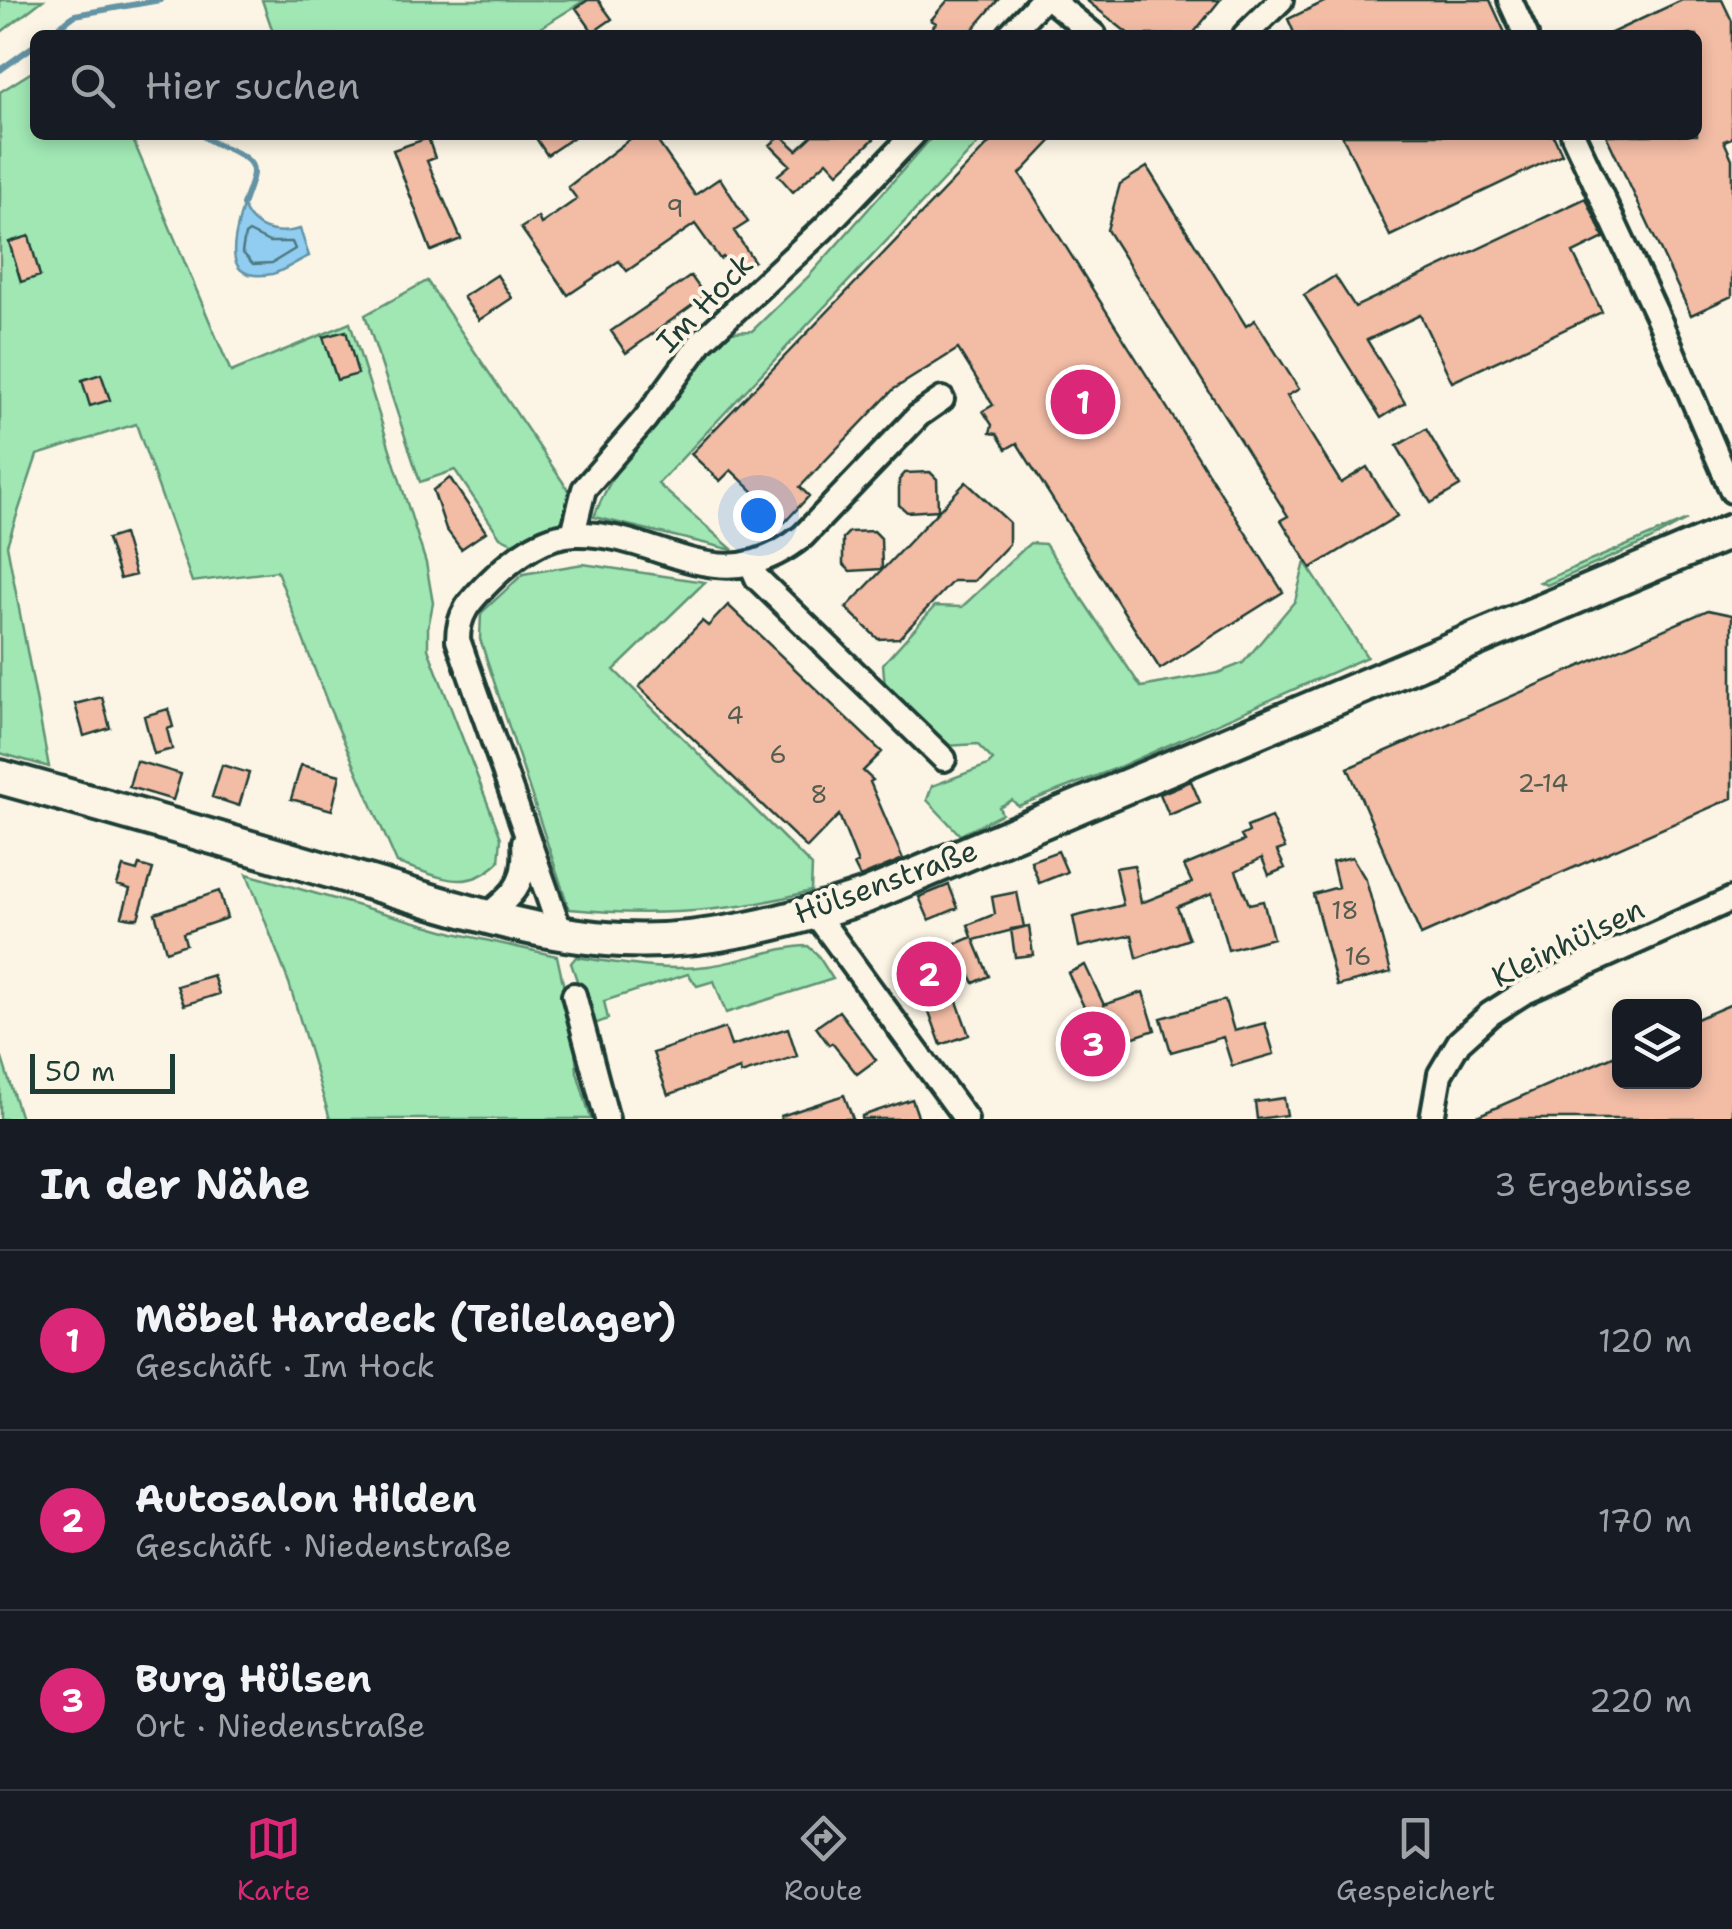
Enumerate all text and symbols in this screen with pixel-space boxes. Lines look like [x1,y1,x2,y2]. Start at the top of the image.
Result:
search box [30,30,1702,140]
icon: search [65,58,120,113]
text: Hier suchen [145,60,360,111]
house number: 9 [666,191,684,225]
street label: Im Hock [647,244,762,361]
pin: 1 [1050,364,1116,440]
your location [733,490,784,541]
house number: 4 [726,698,744,732]
house number: 6 [769,737,787,771]
house number: 2-14 [1517,766,1569,800]
house number: 8 [810,777,828,811]
street label: Hülsenstraße [788,829,983,934]
street label: Kleinhülsen [1485,888,1651,997]
house number: 18 [1331,893,1359,927]
pin: 2 [896,936,962,1012]
house number: 16 [1344,939,1372,973]
map controls [1612,999,1702,1089]
button: layers [1612,999,1702,1089]
pin: 3 [1060,1006,1126,1082]
scale bar [30,1049,175,1094]
text: 50 m [45,1052,115,1090]
text: In der Nähe [40,1156,310,1212]
text: 3 Ergebnisse [1494,1163,1692,1206]
text: Möbel Hardeck (Teilelager) [135,1293,676,1344]
text: 1 [65,1319,80,1362]
text: 120 m [1598,1319,1692,1362]
text: Geschäft · Im Hock [135,1344,435,1387]
text: Autosalon Hilden [135,1473,477,1524]
text: 2 [61,1499,84,1542]
text: 170 m [1598,1499,1692,1542]
text: Geschäft · Niedenstraße [135,1524,512,1567]
text: Burg Hülsen [135,1653,372,1704]
text: 3 [61,1679,84,1722]
text: 220 m [1589,1679,1692,1722]
text: Ort · Niedenstraße [135,1704,425,1747]
tab: Karte [237,1811,311,1909]
tab: Route [784,1811,863,1909]
tab: Gespeichert [1336,1811,1495,1909]

